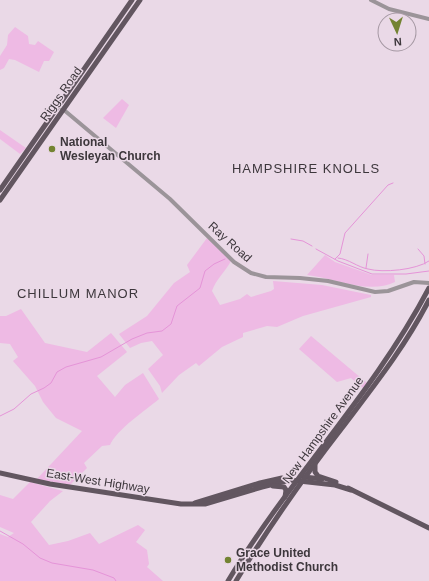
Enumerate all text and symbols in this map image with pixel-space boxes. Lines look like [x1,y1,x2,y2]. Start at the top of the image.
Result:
north arrow [377,12,417,52]
text: N [393,36,402,48]
street label: Riggs Road [37,64,85,124]
place label: National Wesleyan Church [60,135,160,163]
marker: National Wesleyan Church [47,144,57,154]
district label: HAMPSHIRE KNOLLS [232,161,380,176]
street label: Ray Road [205,219,255,265]
district label: CHILLUM MANOR [17,286,139,301]
street label: New Hampshire Avenue [280,374,367,486]
street label: East-West Highway [45,466,151,496]
place label: Grace United Methodist Church [236,546,338,574]
marker: Grace United Methodist Church [223,555,233,565]

